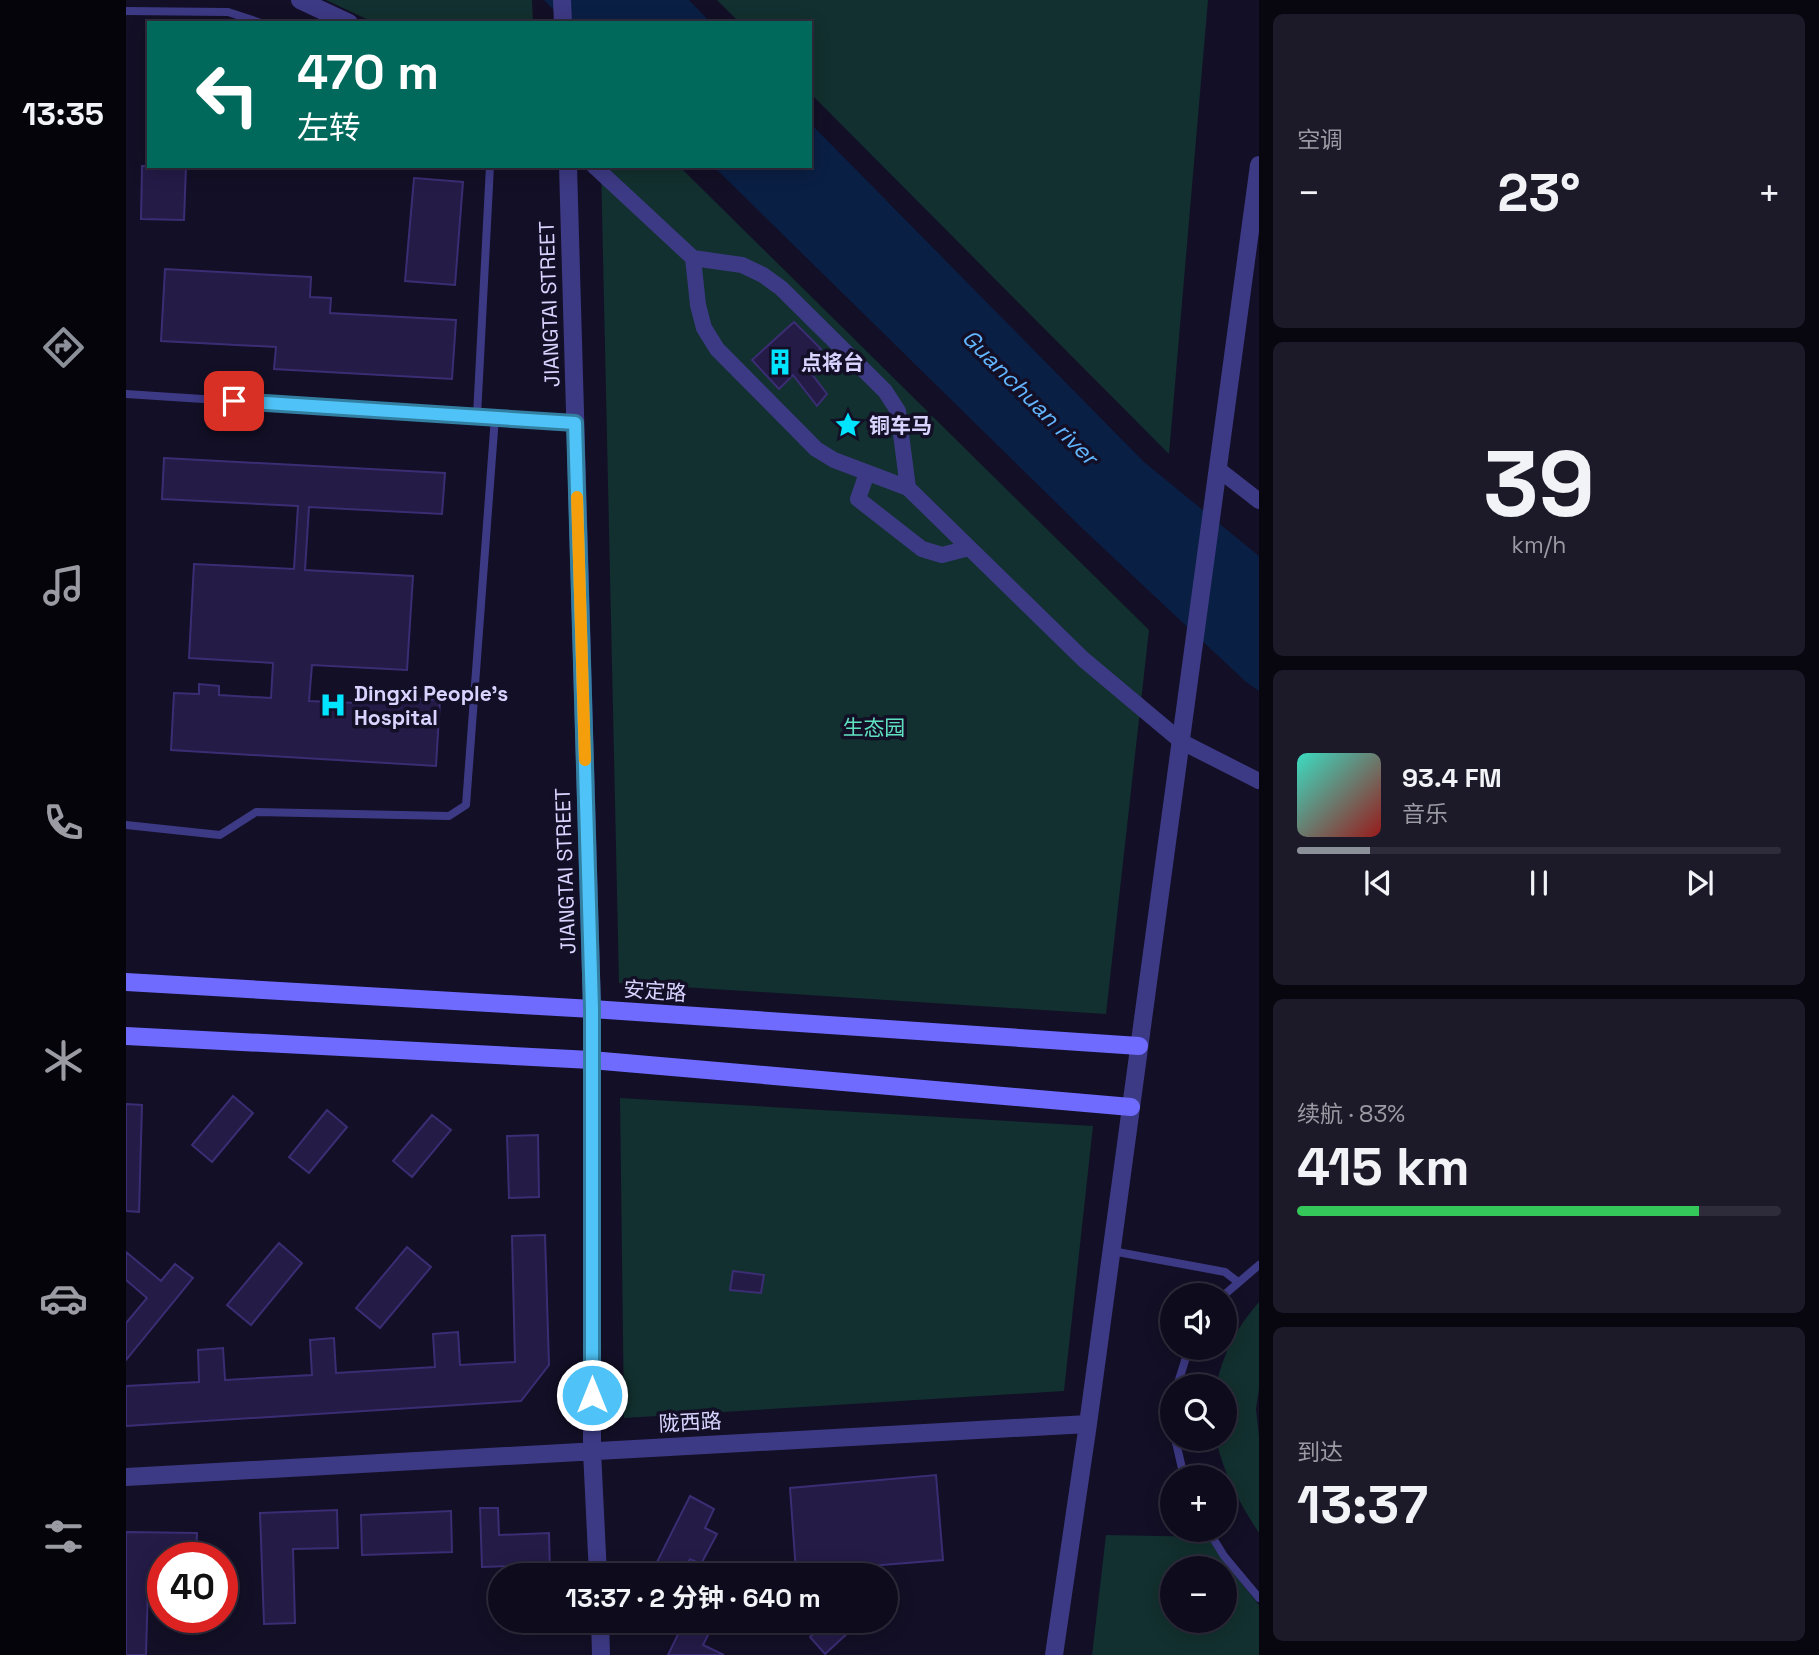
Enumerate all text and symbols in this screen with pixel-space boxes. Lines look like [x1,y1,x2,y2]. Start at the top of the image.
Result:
text: 470 m [297,41,439,103]
icon: left [182,49,273,140]
text: 13:35 [22,94,104,134]
text: 左转 [297,108,361,148]
text: 空调 [1297,125,1343,155]
text: 23° [1498,160,1581,226]
text: − [1297,169,1321,217]
text: + [1757,169,1781,217]
street label: JIANGTAI STREET [533,220,565,388]
icon: directions [39,323,88,372]
water label: Guanchuan river [956,323,1106,473]
building icon: 点将台 [765,347,795,377]
place label: 点将台 [801,349,864,376]
pin [204,371,264,431]
icon: arrive [215,382,253,420]
place icon: 铜车马 [833,410,863,440]
place label: 铜车马 [869,412,932,439]
text: 39 [1483,426,1595,543]
text: km/h [1512,530,1566,560]
icon: music [39,561,88,610]
place label: Dingxi People's Hospital [354,680,508,731]
hospital icon: Dingxi People's Hospital [318,690,348,720]
park label: 生态园 [843,714,906,741]
text: 93.4 FM [1402,761,1502,795]
street label: JIANGTAI STREET [549,787,581,955]
icon: phone [39,798,88,847]
text: 音乐 [1402,799,1448,829]
icon: previous [1359,864,1397,902]
icon: pause [1520,864,1558,902]
icon: next [1681,864,1719,902]
street label: 安定路 [623,975,687,1007]
icon: climate [39,1036,88,1085]
text: 续航 · 83% [1297,1099,1405,1129]
text: 415 km [1297,1134,1470,1200]
icon: car [39,1274,88,1323]
map controls [1160,1283,1237,1633]
button: sound [1160,1283,1237,1360]
position arrow [555,1358,629,1432]
button: search [1160,1374,1237,1451]
street label: 陇西路 [658,1407,722,1437]
text: 到达 [1297,1437,1343,1467]
button: + [1160,1465,1237,1542]
text: 13:37 [1297,1472,1428,1538]
icon: filters [39,1512,88,1561]
speed limit sign: 40 [147,1542,238,1633]
button: − [1160,1556,1237,1633]
text: 13:37 · 2 分钟 · 640 m [565,1581,821,1615]

